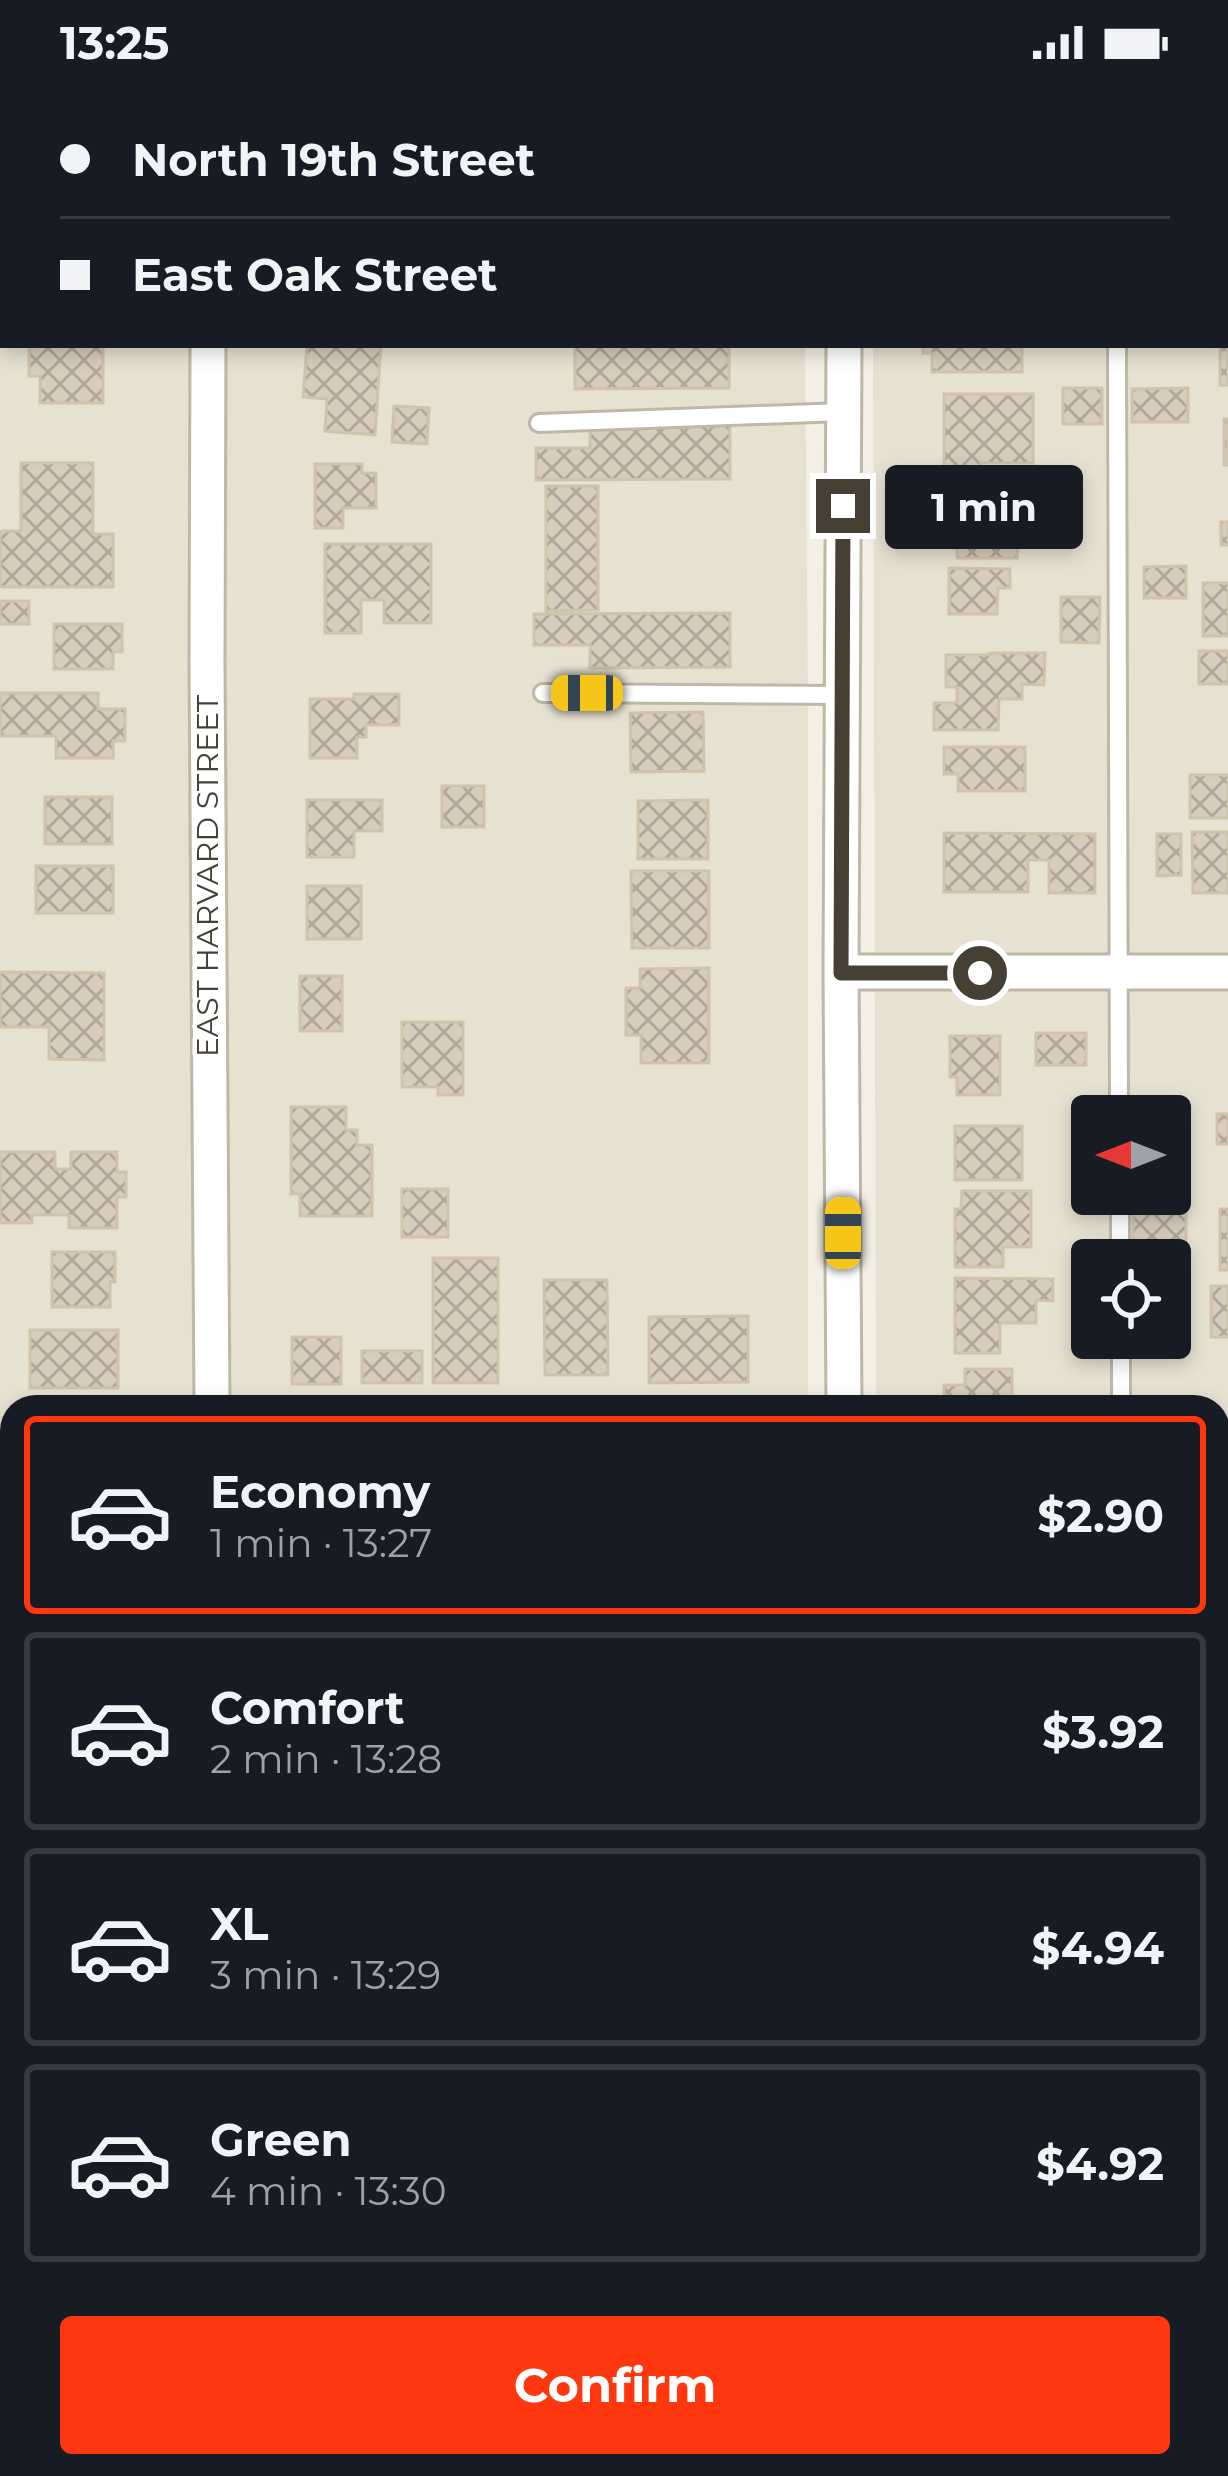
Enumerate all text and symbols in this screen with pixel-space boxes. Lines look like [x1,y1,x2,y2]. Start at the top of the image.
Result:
text: 13:25 [60,15,169,70]
text: North 19th Street [132,132,535,187]
text: East Oak Street [132,247,498,302]
callout: 1 min [885,464,1083,548]
route end [816,479,870,533]
text: 1 min [931,483,1037,531]
car [551,675,623,711]
street label: EAST HARVARD STREET [189,694,226,1057]
route start [953,946,1007,1000]
north arrow [1071,1095,1191,1215]
map controls [1071,1095,1191,1359]
car [825,1197,861,1269]
button: locate [1071,1239,1191,1359]
icon: car [66,1461,174,1569]
text: Economy [210,1464,430,1519]
text: $2.90 [1037,1488,1164,1543]
text: 1 min · 13:27 [210,1519,432,1567]
icon: car [66,1677,174,1785]
text: Comfort [210,1680,405,1735]
text: $3.92 [1042,1704,1164,1759]
text: 2 min · 13:28 [210,1735,442,1783]
icon: car [66,1893,174,2001]
text: XL [210,1896,268,1951]
text: $4.94 [1031,1920,1164,1975]
text: 3 min · 13:29 [210,1951,441,1999]
icon: car [66,2109,174,2217]
text: Green [210,2112,352,2167]
text: $4.92 [1036,2136,1164,2191]
text: 4 min · 13:30 [210,2167,447,2215]
button: Confirm [60,2316,1170,2454]

